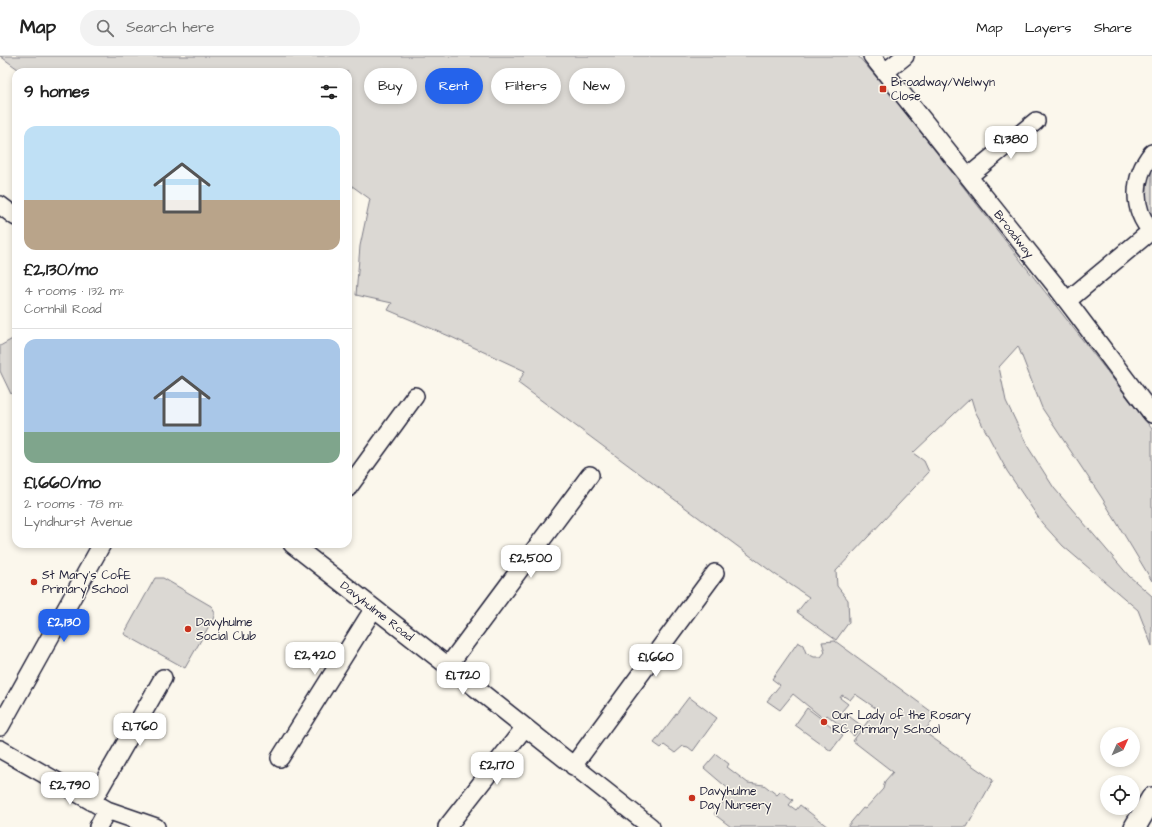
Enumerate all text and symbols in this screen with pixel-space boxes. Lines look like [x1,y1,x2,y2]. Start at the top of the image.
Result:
search box [80,10,360,46]
text: Map [20,14,56,41]
icon: search [94,17,116,39]
text: Search here [126,17,215,38]
text: Map [976,18,1003,38]
text: Layers [1025,18,1072,38]
text: Share [1094,18,1132,38]
chip: Buy [364,68,417,104]
chip: Rent [425,68,483,104]
chip: Filters [491,68,561,104]
chip: New [569,68,625,104]
place label: Broadway/Welwyn Close [891,74,995,105]
text: 9 homes [24,80,89,104]
icon: filters [318,81,340,103]
marker: Broadway/Welwyn Close [878,84,888,94]
pin: £1,380 [978,126,1044,160]
text: £1,380 [994,130,1028,148]
icon: home [146,152,218,224]
street label: Broadway [989,207,1038,263]
text: £2,130/mo [24,258,98,282]
text: 4 rooms · 132 m² [24,282,125,300]
text: Cornhill Road [24,300,102,318]
icon: home [146,365,218,437]
text: £1,660/mo [24,471,101,495]
text: 2 rooms · 78 m² [24,495,124,513]
text: Lyndhurst Avenue [24,513,133,531]
pin: £2,500 [498,545,564,579]
text: £2,500 [510,549,552,567]
place label: St Mary's CofE Primary School [42,567,131,599]
marker: St Mary's CofE Primary School [29,577,39,587]
street label: Davyhulme Road [336,577,417,646]
pin: £2,130 [31,609,97,643]
text: £2,130 [47,613,81,631]
place label: Davyhulme Social Club [196,614,256,645]
marker: Davyhulme Social Club [183,624,193,634]
pin: £2,420 [282,642,348,676]
pin: £1,660 [623,644,689,678]
text: £2,420 [294,646,336,664]
text: £1,660 [638,648,674,666]
pin: £1,720 [430,662,496,696]
text: £1,720 [446,666,480,684]
place label: Our Lady of the Rosary RC Primary School [832,707,971,739]
pin: £1,760 [107,713,173,747]
text: £1,760 [122,717,158,735]
marker: Our Lady of the Rosary RC Primary School [819,717,829,727]
north arrow [1100,727,1140,767]
map controls [1100,727,1140,815]
pin: £2,170 [464,752,530,786]
text: £2,170 [480,756,514,774]
pin: £2,790 [37,772,103,806]
button: locate [1100,775,1140,815]
text: £2,790 [50,776,90,794]
place label: Davyhulme Day Nursery [700,783,772,815]
marker: Davyhulme Day Nursery [687,793,697,803]

